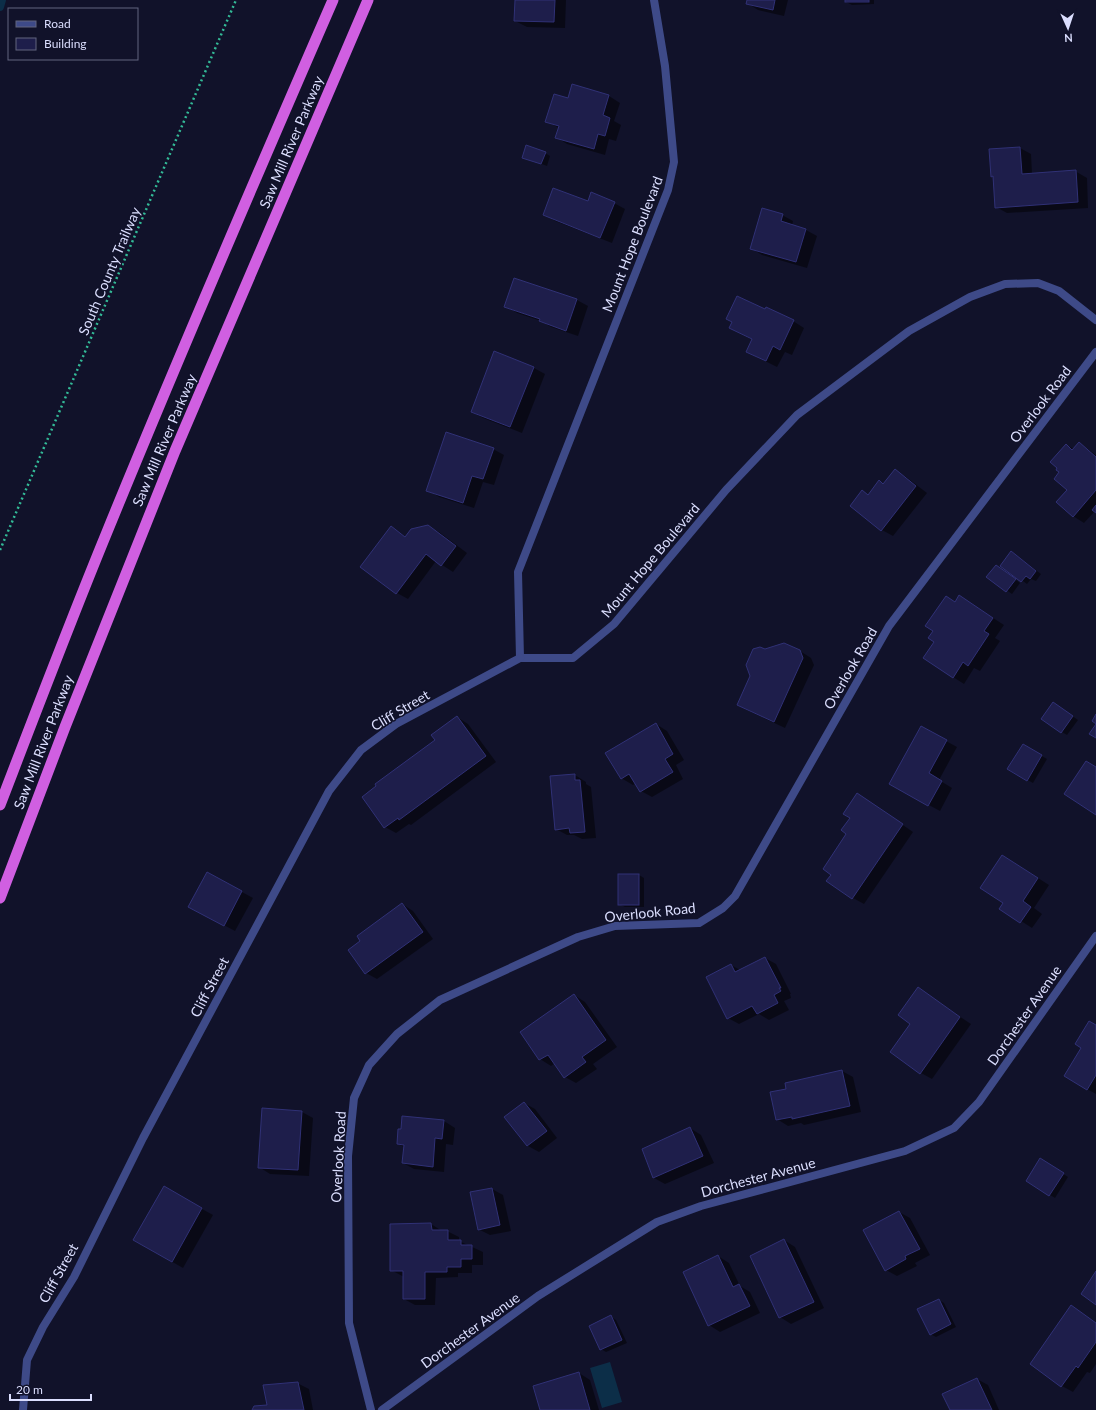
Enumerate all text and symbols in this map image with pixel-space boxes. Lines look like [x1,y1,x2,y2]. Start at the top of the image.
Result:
legend [8,8,138,60]
north arrow [1048,8,1088,48]
text: Road [44,16,71,31]
text: N [1064,32,1073,45]
text: Building [44,36,87,51]
street label: Saw Mill River Parkway [255,72,327,211]
street label: Mount Hope Boulevard [598,174,666,314]
street label: South County Trailway [74,204,144,338]
street label: Overlook Road [1006,362,1074,446]
street label: Saw Mill River Parkway [128,370,200,509]
street label: Mount Hope Boulevard [597,499,703,621]
street label: Overlook Road [820,624,880,712]
street label: Saw Mill River Parkway [10,672,77,811]
street label: Cliff Street [368,686,432,734]
street label: Overlook Road [604,899,696,925]
street label: Cliff Street [186,954,232,1020]
street label: Dorchester Avenue [983,962,1065,1068]
street label: Overlook Road [327,1111,349,1203]
street label: Dorchester Avenue [699,1154,817,1200]
street label: Cliff Street [35,1240,81,1306]
street label: Dorchester Avenue [417,1288,523,1372]
scale bar [10,1376,91,1402]
text: 20 m [16,1382,43,1397]

